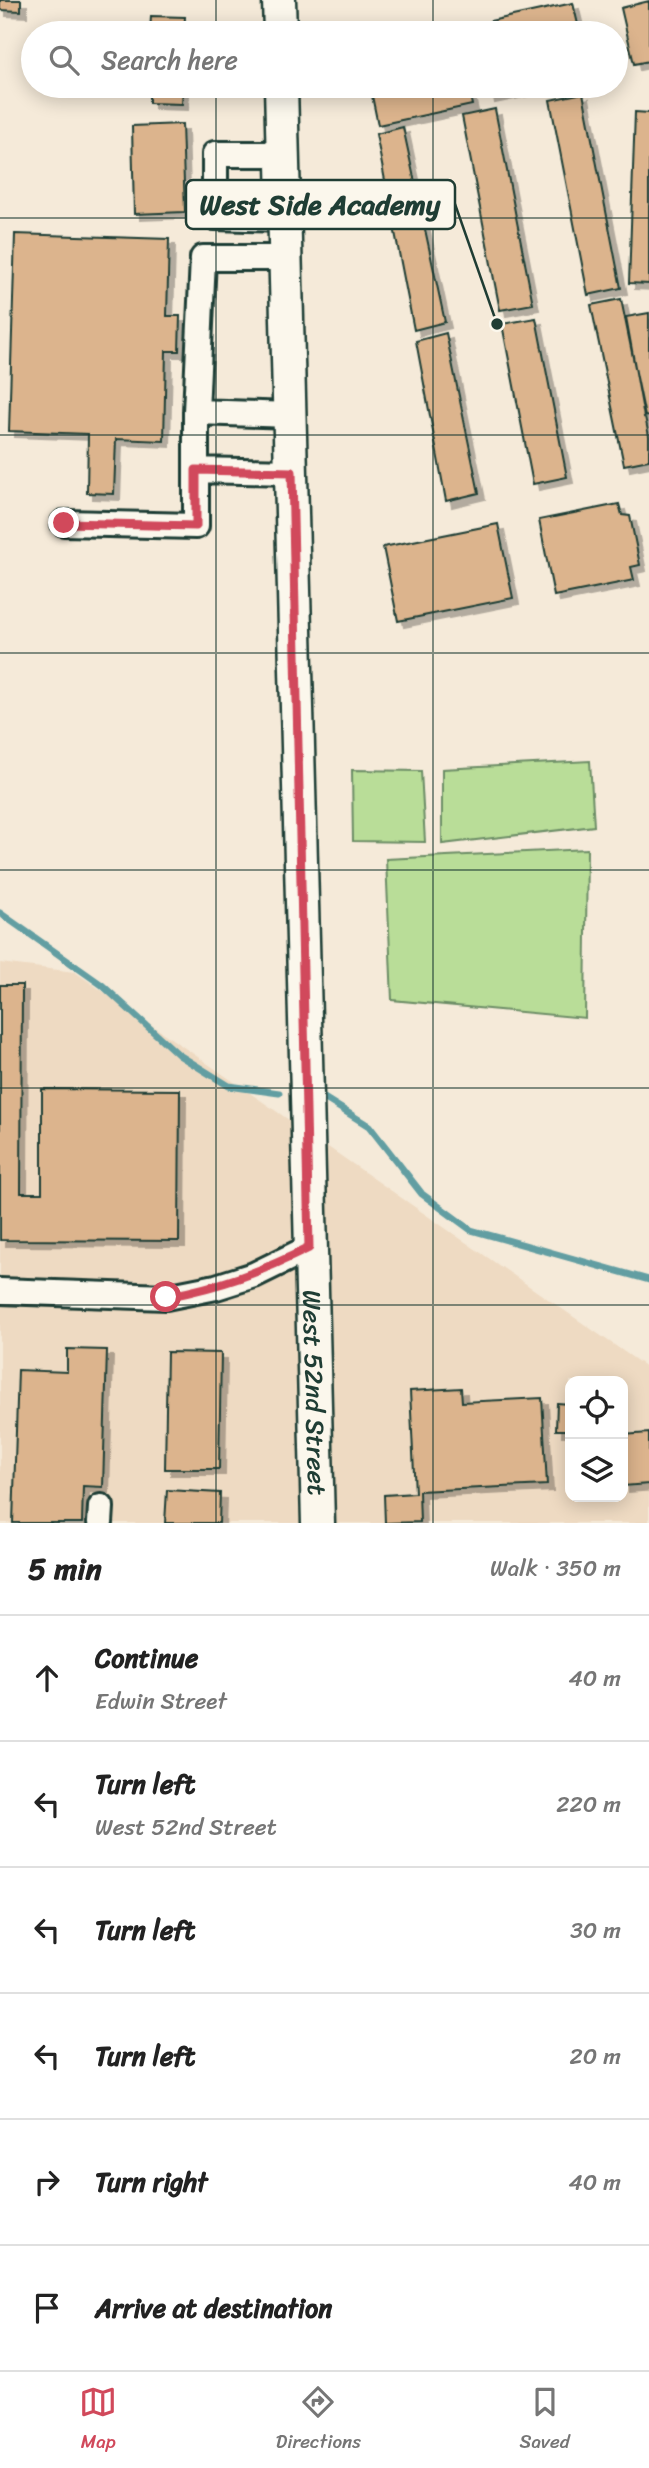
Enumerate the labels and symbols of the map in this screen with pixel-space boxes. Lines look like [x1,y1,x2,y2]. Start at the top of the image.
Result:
callout: West Side Academy [186,180,455,229]
text: West Side Academy [200,180,442,229]
route end [48,507,79,538]
route start [150,1281,181,1312]
street label: West 52nd Street [289,1289,340,1496]

